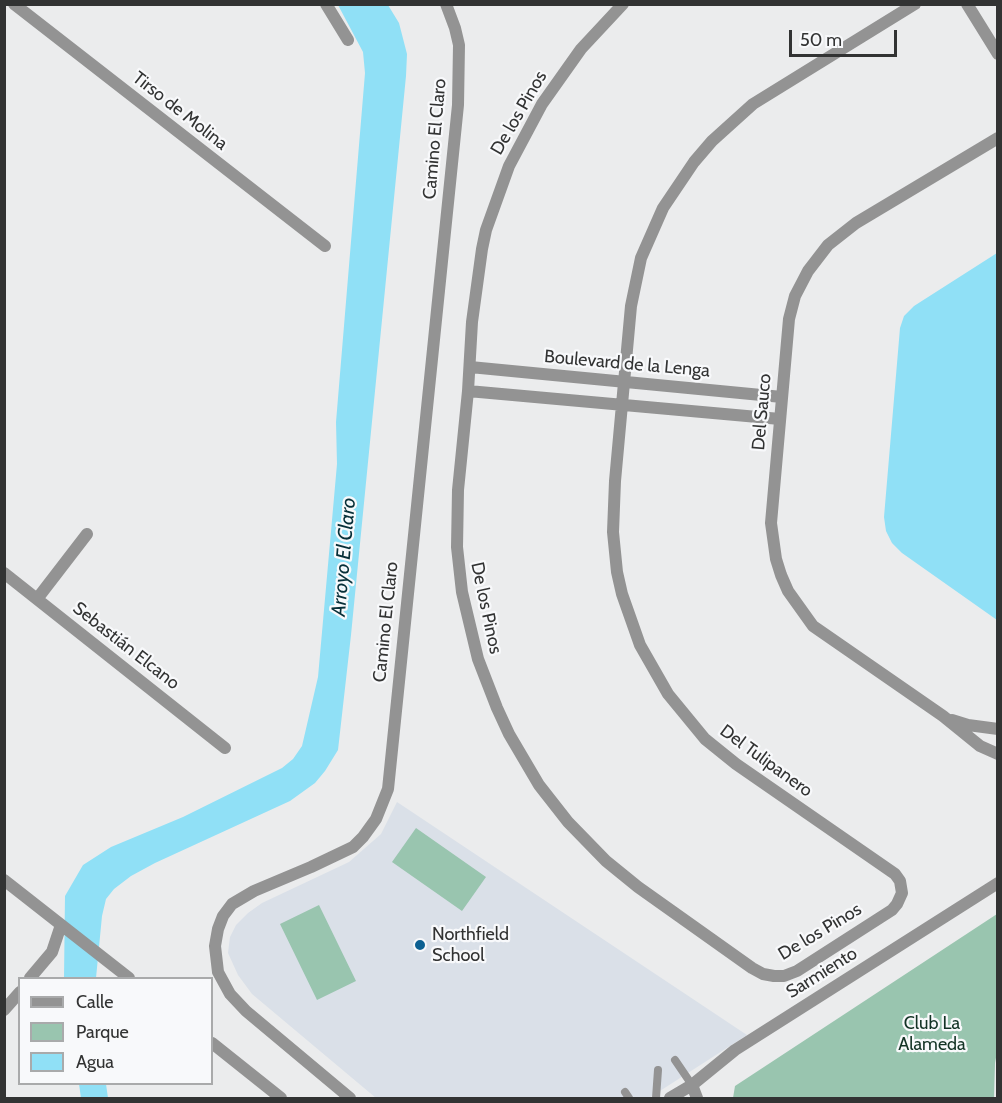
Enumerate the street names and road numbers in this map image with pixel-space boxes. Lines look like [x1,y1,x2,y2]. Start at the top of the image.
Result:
street label: Tirso de Molina [128,67,232,155]
street label: De los Pinos [486,67,552,159]
street label: Camino El Claro [419,78,451,200]
street label: Boulevard de la Lenga [543,346,711,382]
street label: Del Sauco [748,373,776,451]
street label: De los Pinos [466,560,506,656]
street label: Camino El Claro [369,561,403,683]
street label: Sebastián Elcano [68,598,184,694]
street label: Del Tulipanero [715,720,817,802]
street label: De los Pinos [774,899,866,965]
street label: Sarmiento [783,943,861,1003]

